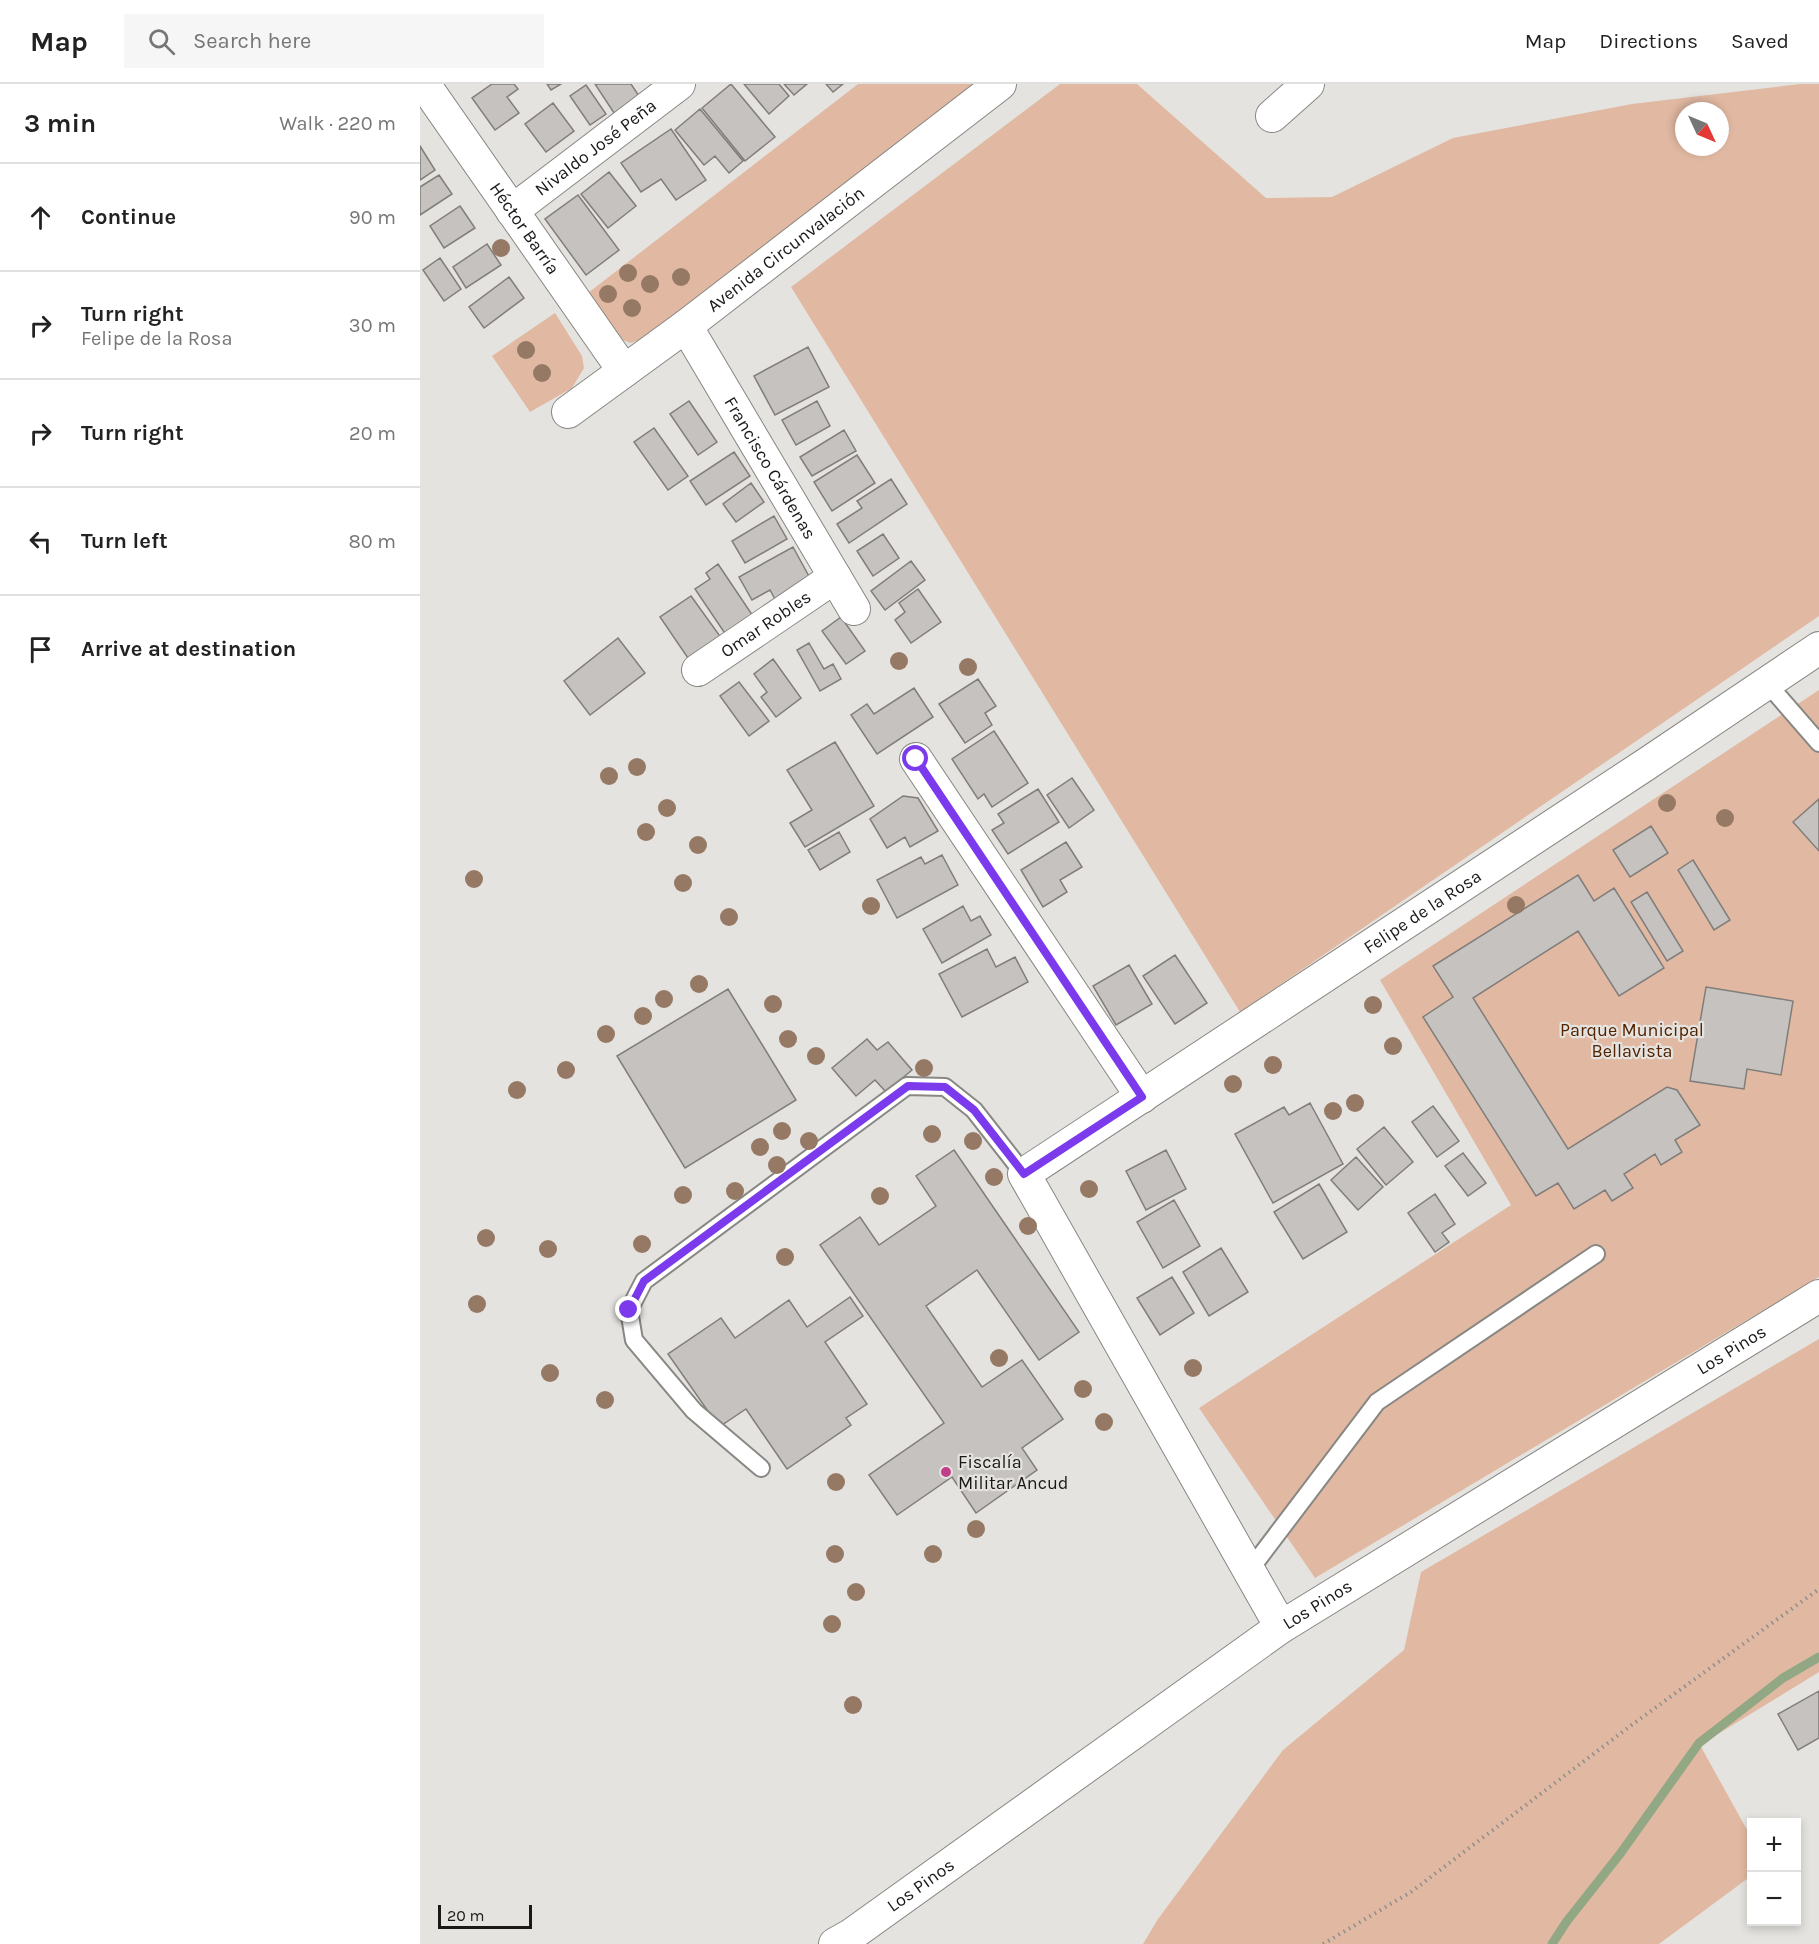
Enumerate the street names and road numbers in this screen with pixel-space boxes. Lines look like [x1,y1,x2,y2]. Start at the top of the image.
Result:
street label: Nivaldo José Peña [531,94,661,201]
street label: Héctor Barría [485,178,564,279]
street label: Avenida Circunvalación [703,182,869,317]
street label: Francisco Cárdenas [719,393,821,543]
street label: Omar Robles [716,585,815,662]
street label: Felipe de la Rosa [1360,865,1486,958]
street label: Los Pinos [1693,1320,1770,1380]
street label: Los Pinos [1279,1575,1356,1634]
street label: Los Pinos [883,1854,959,1917]

